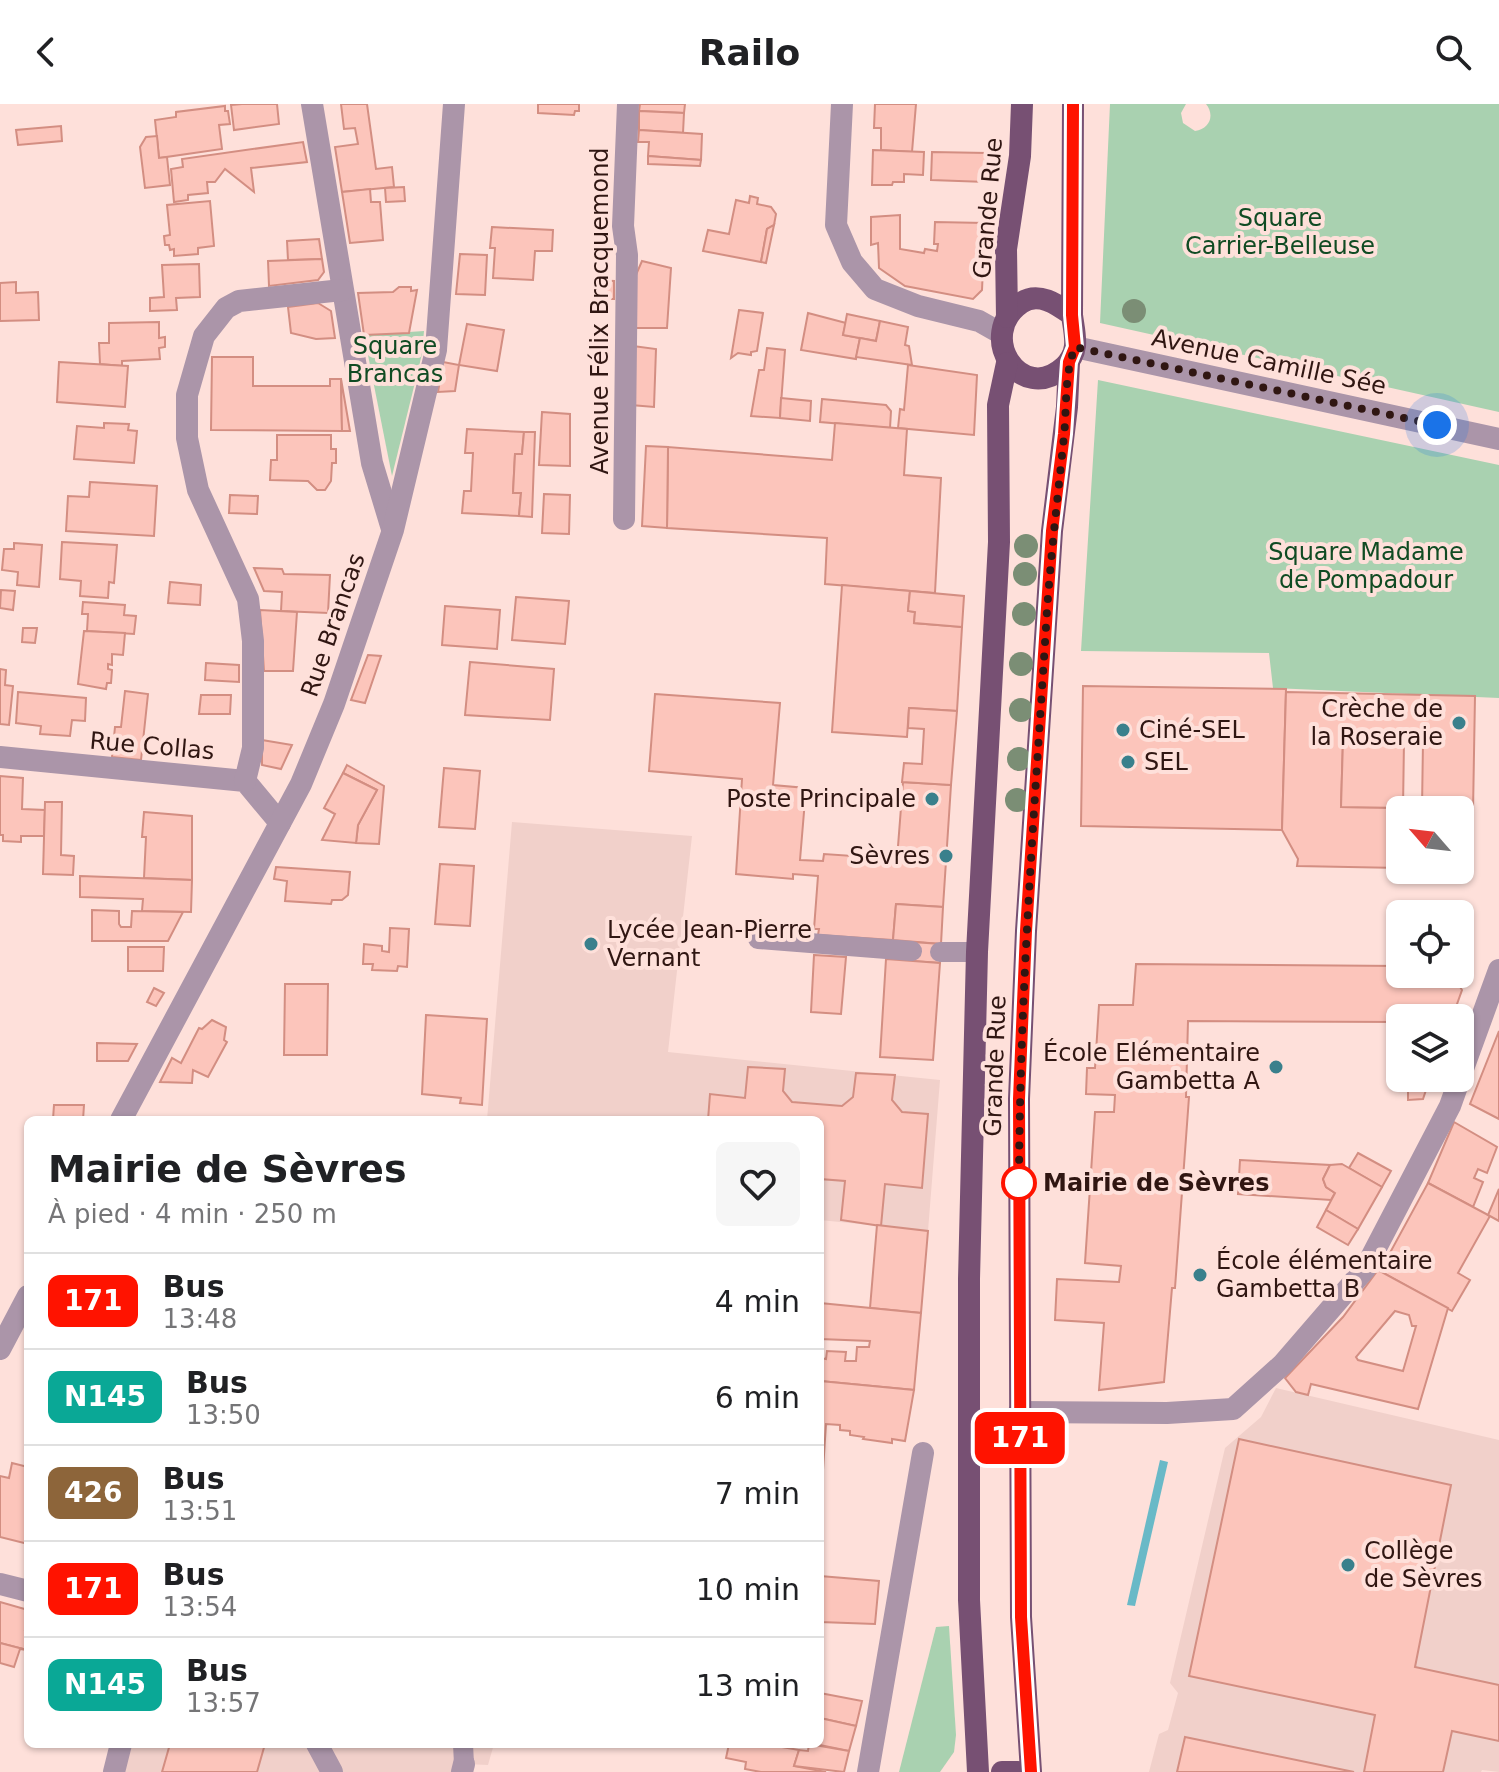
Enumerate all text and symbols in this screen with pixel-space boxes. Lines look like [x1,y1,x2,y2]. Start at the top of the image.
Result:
icon: back [24,30,68,74]
icon: search [1431,30,1475,74]
text: Railo [699,32,800,73]
street label: Grande Rue [968,136,1008,280]
street label: Avenue Félix Bracquemond [586,147,614,475]
park label: Square Carrier-Belleuse [1185,204,1375,260]
street label: Avenue Camille Sée [1149,323,1389,401]
park label: Square Brancas [347,332,443,388]
your location [1417,405,1457,445]
park label: Square Madame de Pompadour [1268,538,1464,594]
street label: Rue Brancas [295,550,371,700]
place label: Crèche de la Roseraie [1310,695,1443,751]
marker: Crèche de la Roseraie [1450,714,1468,732]
place label: Ciné-SEL [1139,716,1245,744]
marker: Ciné-SEL [1114,721,1132,739]
street label: Rue Collas [88,727,216,765]
place label: SEL [1144,748,1188,776]
marker: SEL [1119,753,1137,771]
place label: Poste Principale [726,785,916,813]
marker: Poste Principale [923,790,941,808]
north arrow [1386,796,1474,884]
map controls [1386,796,1474,1092]
place label: Sèvres [849,842,930,870]
marker: Sèvres [937,847,955,865]
button: locate [1386,900,1474,988]
place label: Lycée Jean-Pierre Vernant [607,916,812,972]
marker: Lycée Jean-Pierre Vernant [582,935,600,953]
street label: Grande Rue [979,995,1011,1137]
button: layers [1386,1004,1474,1092]
place label: École Elémentaire Gambetta A [1043,1038,1261,1095]
marker: École Elémentaire Gambetta A [1267,1058,1285,1076]
button: heart [716,1142,800,1226]
text: Mairie de Sèvres [48,1147,407,1191]
marker: Mairie de Sèvres [1002,1166,1036,1200]
place label: Mairie de Sèvres [1043,1169,1269,1197]
text: À pied · 4 min · 250 m [48,1199,337,1229]
place label: École élémentaire Gambetta B [1216,1246,1433,1303]
marker: École élémentaire Gambetta B [1191,1266,1209,1284]
text: Bus [162,1269,225,1304]
text: 171 [64,1284,122,1317]
text: 4 min [715,1284,800,1319]
text: 13:48 [162,1304,237,1334]
text: Bus [186,1365,248,1400]
text: N145 [64,1380,146,1413]
text: 6 min [715,1380,800,1415]
text: 13:50 [186,1400,261,1430]
line badge: 171 [974,1412,1066,1464]
text: 171 [991,1421,1049,1454]
text: Bus [162,1461,225,1496]
text: 426 [64,1476,122,1509]
text: 7 min [715,1476,800,1511]
text: 13:51 [162,1496,237,1526]
place label: Collège de Sèvres [1364,1537,1482,1593]
marker: Collège de Sèvres [1339,1556,1357,1574]
text: Bus [162,1557,225,1592]
text: 171 [64,1572,122,1605]
text: 10 min [696,1572,800,1607]
text: 13:54 [162,1592,237,1622]
text: Bus [186,1653,248,1688]
text: N145 [64,1668,146,1701]
text: 13 min [696,1668,800,1703]
text: 13:57 [186,1688,261,1718]

